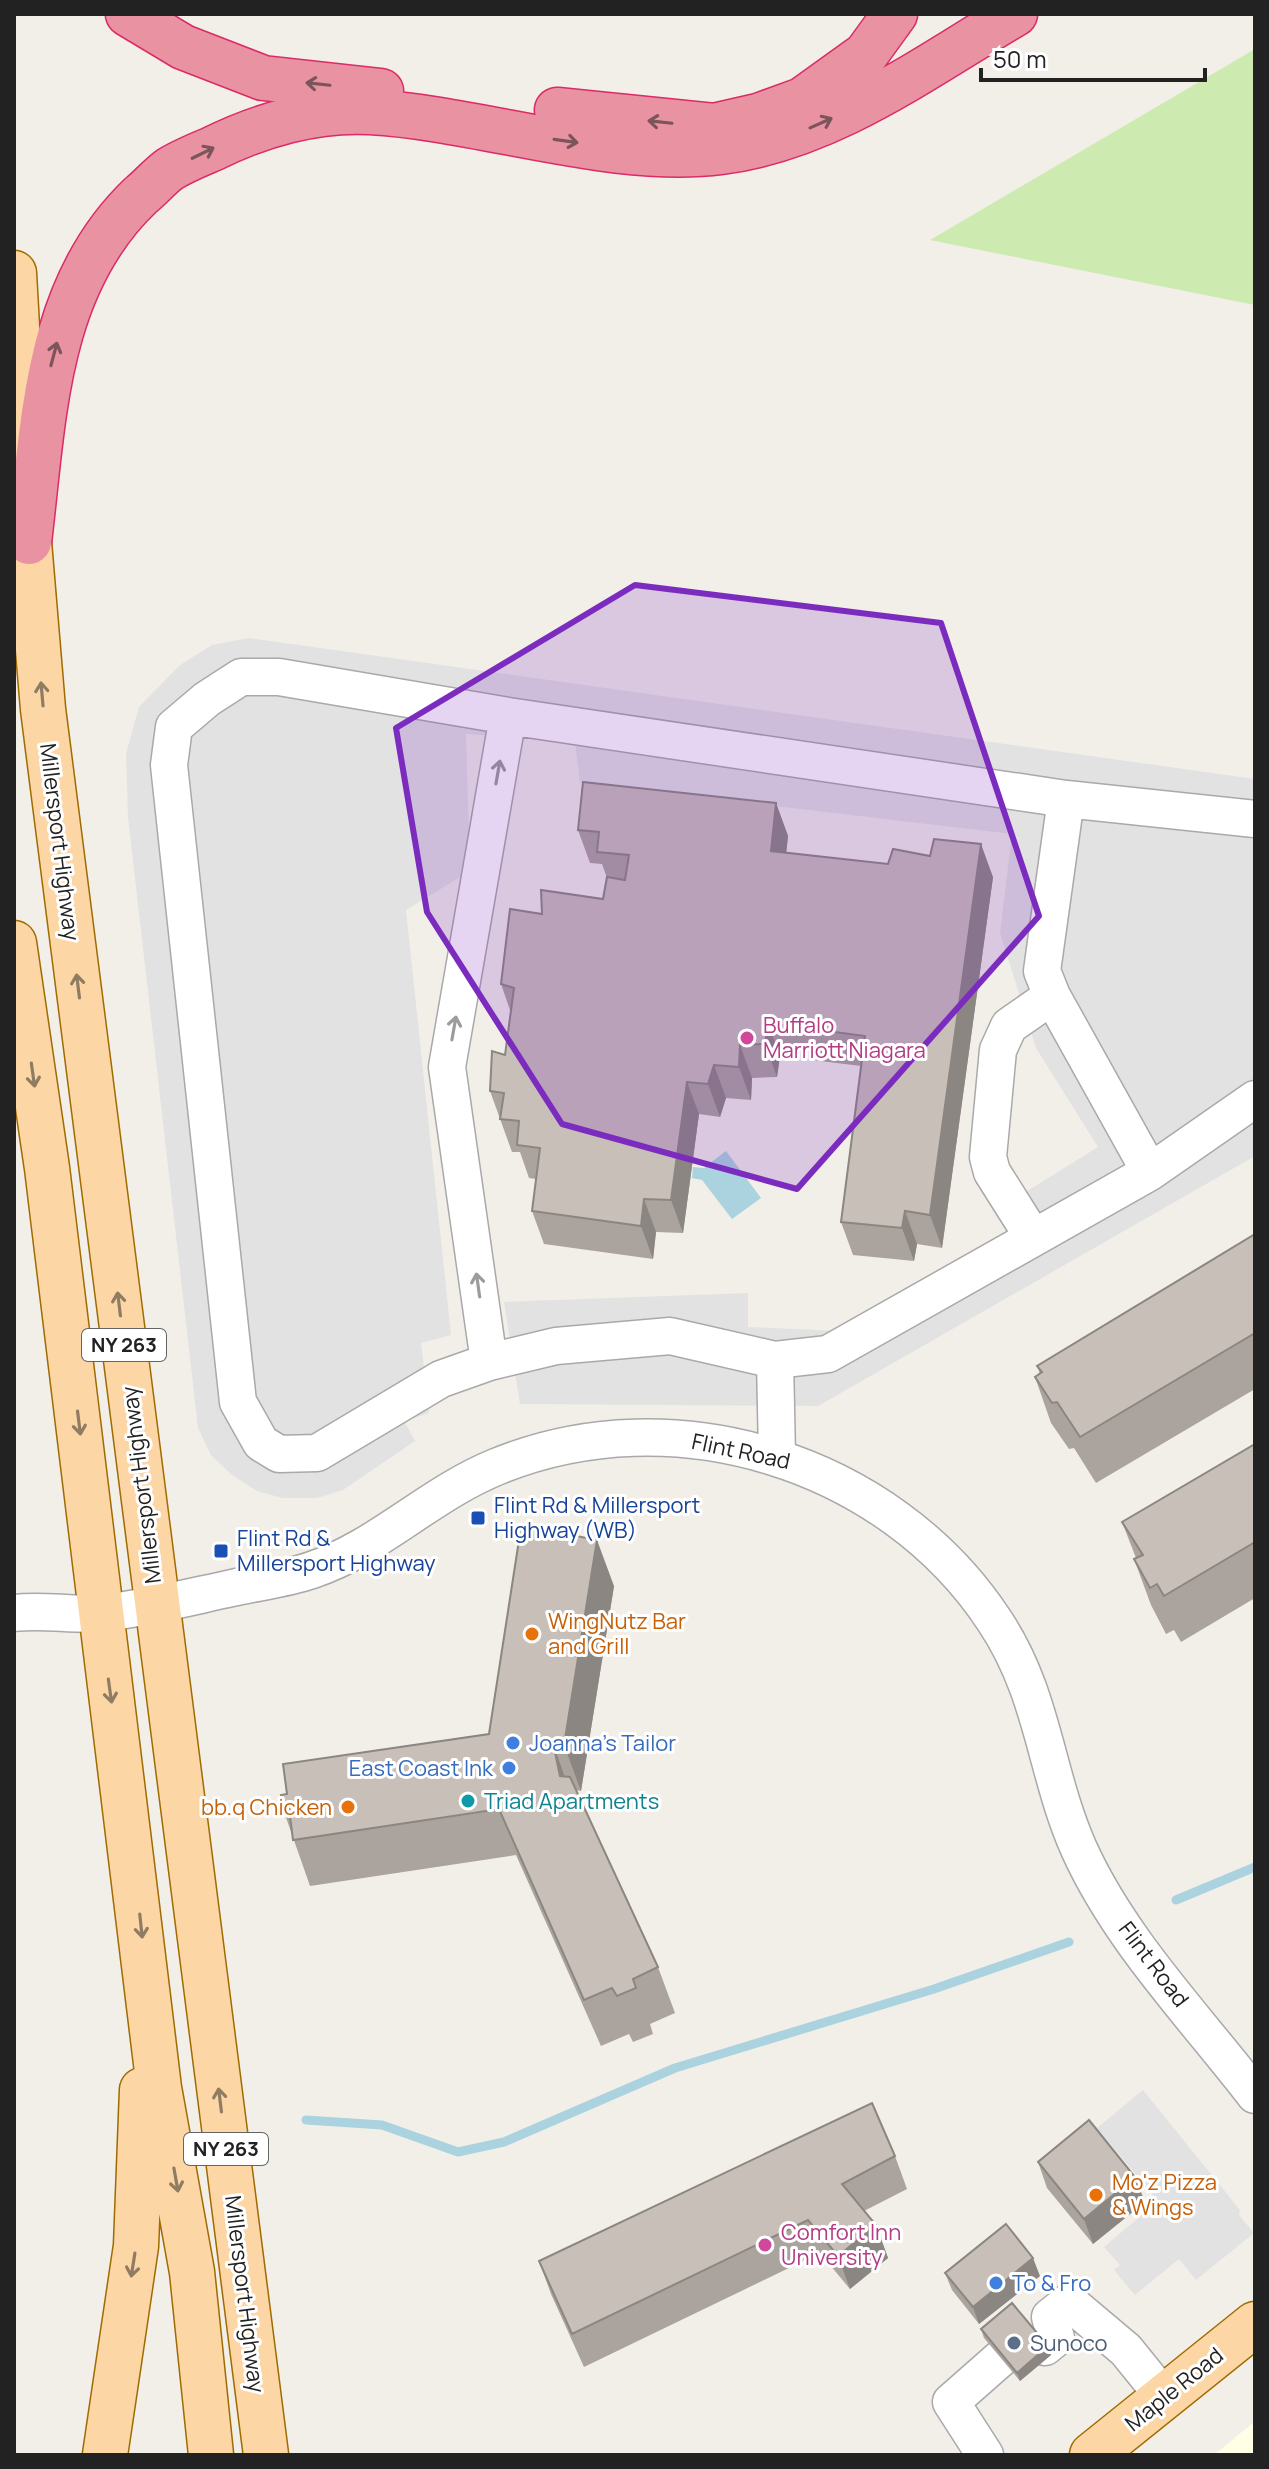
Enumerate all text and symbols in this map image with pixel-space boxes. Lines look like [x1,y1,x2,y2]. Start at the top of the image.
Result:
scale bar [981,32,1205,82]
text: 50 m [993,42,1047,75]
one-way arrow [305,76,332,91]
one-way arrow [647,114,674,129]
one-way arrow [808,115,833,130]
one-way arrow [553,134,579,149]
one-way arrow [191,145,215,160]
one-way arrow [48,341,63,367]
one-way arrow [34,681,49,708]
street label: Millersport Highway [33,742,87,943]
one-way arrow [492,759,507,785]
one-way arrow [71,973,86,1000]
place label: Buffalo Marriott Niagara [763,1010,926,1065]
one-way arrow [448,1016,463,1041]
marker: Buffalo Marriott Niagara [738,1029,756,1047]
one-way arrow [26,1062,41,1087]
one-way arrow [470,1273,485,1298]
one-way arrow [111,1292,126,1317]
road number: NY 263 [82,1329,166,1361]
street label: Millersport Highway [114,1384,168,1585]
one-way arrow [71,1409,86,1436]
street label: Flint Road [689,1426,793,1476]
place label: Flint Rd & Millersport Highway (WB) [494,1490,700,1545]
marker: Flint Rd & Millersport Highway (WB) [469,1509,487,1527]
place label: Flint Rd & Millersport Highway [237,1523,436,1578]
marker: Flint Rd & Millersport Highway [212,1542,230,1560]
place label: WingNutz Bar and Grill [548,1606,686,1661]
marker: WingNutz Bar and Grill [523,1625,541,1643]
one-way arrow [103,1677,118,1703]
place label: Joanna's Tailor [529,1728,676,1758]
marker: Joanna's Tailor [504,1734,522,1752]
place label: East Coast Ink [349,1753,494,1783]
marker: East Coast Ink [500,1759,518,1777]
place label: Triad Apartments [484,1786,659,1816]
place label: bb.q Chicken [201,1792,332,1822]
marker: Triad Apartments [459,1792,477,1810]
marker: bb.q Chicken [339,1798,357,1816]
one-way arrow [134,1912,149,1939]
street label: Flint Road [1112,1915,1196,2013]
one-way arrow [212,2088,227,2113]
road number: NY 263 [184,2133,268,2165]
one-way arrow [169,2167,184,2192]
place label: Mo'z Pizza & Wings [1112,2167,1217,2222]
marker: Mo'z Pizza & Wings [1087,2186,1105,2204]
street label: Millersport Highway [218,2194,272,2395]
place label: Comfort Inn University [781,2217,901,2272]
marker: Comfort Inn University [756,2236,774,2254]
one-way arrow [125,2252,140,2278]
place label: To & Fro [1012,2268,1091,2298]
marker: To & Fro [987,2274,1005,2292]
place label: Sunoco [1030,2328,1108,2358]
marker: Sunoco [1005,2334,1023,2352]
street label: Maple Road [1119,2340,1229,2438]

